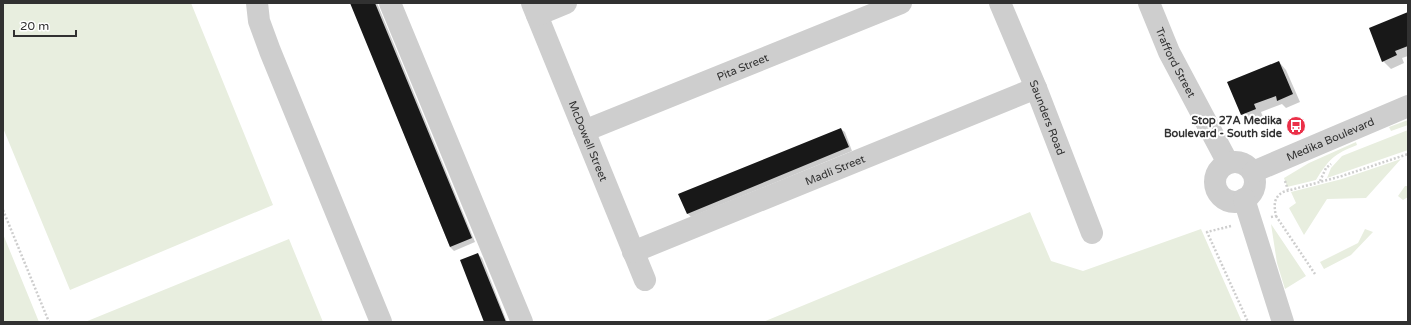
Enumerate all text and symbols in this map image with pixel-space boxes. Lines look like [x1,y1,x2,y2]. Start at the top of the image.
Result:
scale bar [14,12,76,38]
text: 20 m [20,19,49,33]
street label: Trafford Street [1153,25,1198,100]
street label: Pita Street [715,51,770,83]
street label: Saunders Road [1027,78,1068,157]
street label: McDowell Street [566,99,610,183]
place label: Stop 27A Medika Boulevard - South side [1164,114,1283,140]
street label: Medika Boulevard [1284,115,1376,164]
bus stop icon: Stop 27A Medika Boulevard - South side [1285,115,1307,137]
street label: Madli Street [803,152,867,188]

